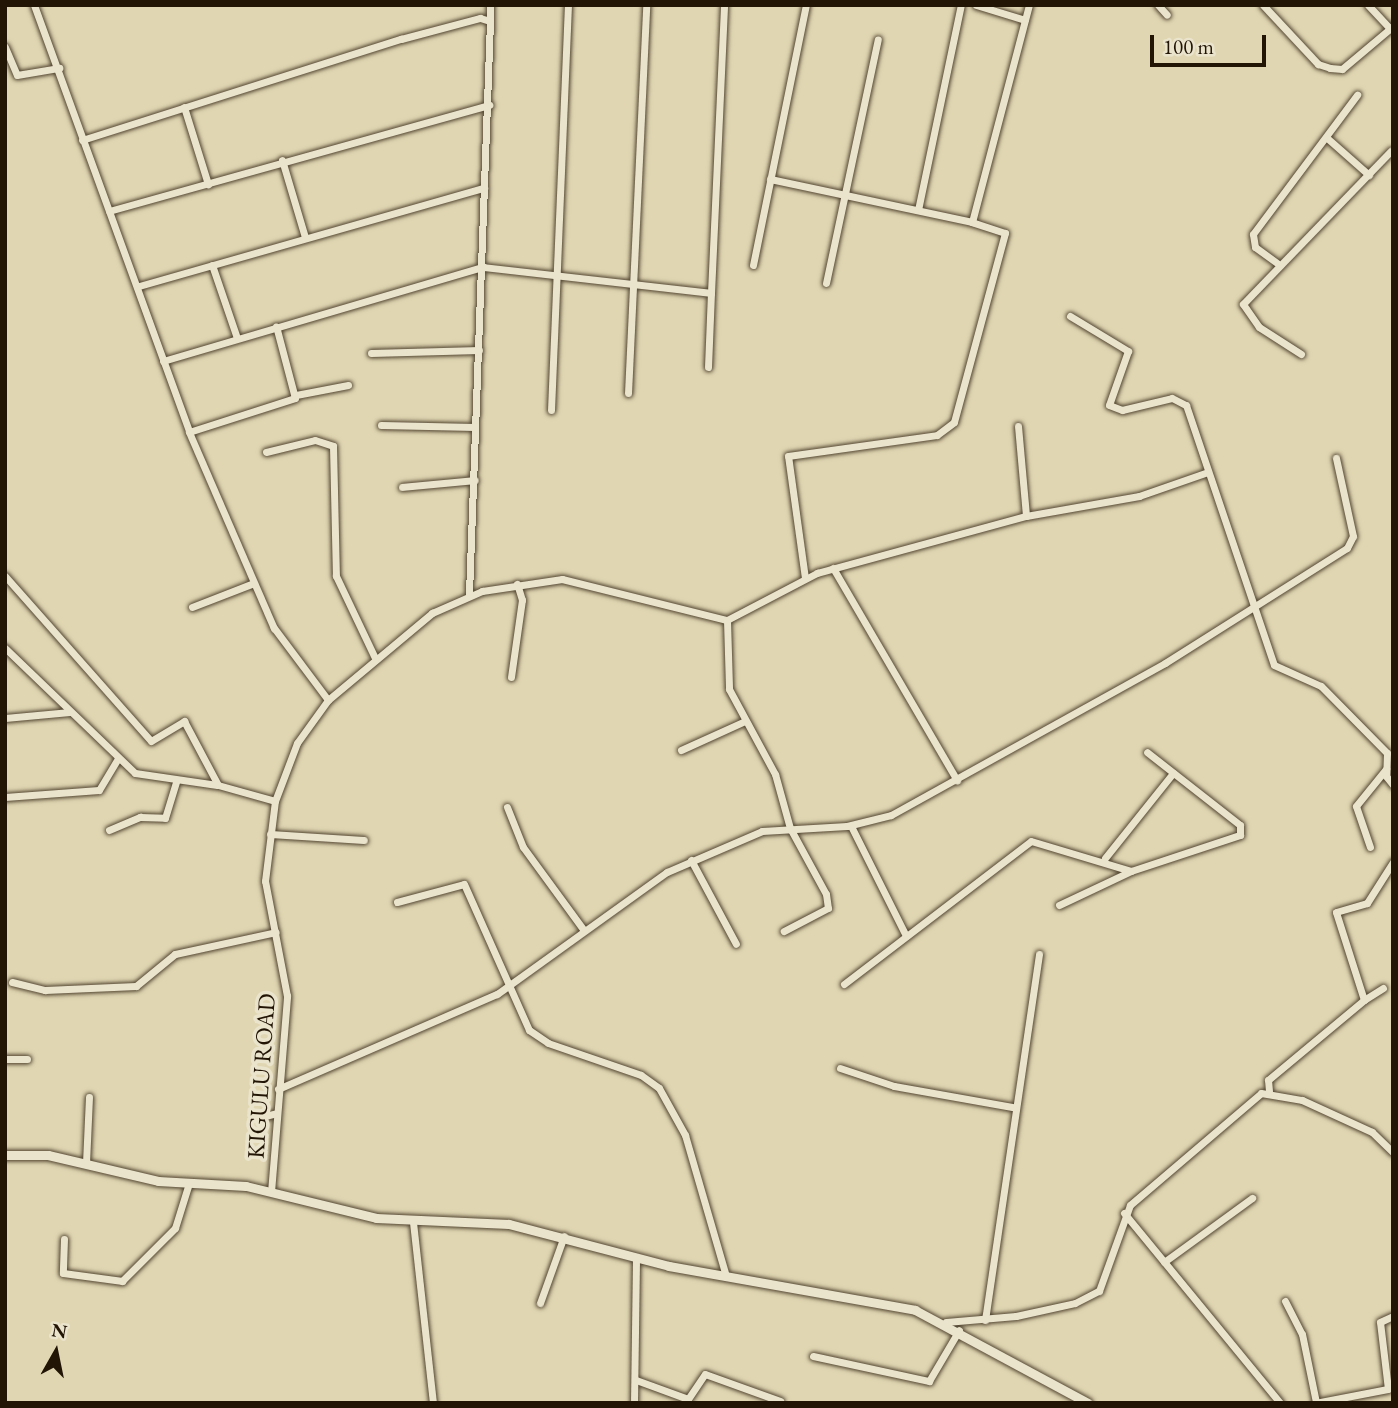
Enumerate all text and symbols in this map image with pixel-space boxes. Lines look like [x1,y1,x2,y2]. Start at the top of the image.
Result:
scale bar [1153,21,1268,65]
text: 100 m [1163,33,1214,60]
street label: KIGULU ROAD [241,992,281,1160]
north arrow [21,1317,91,1387]
text: N [50,1317,69,1344]

